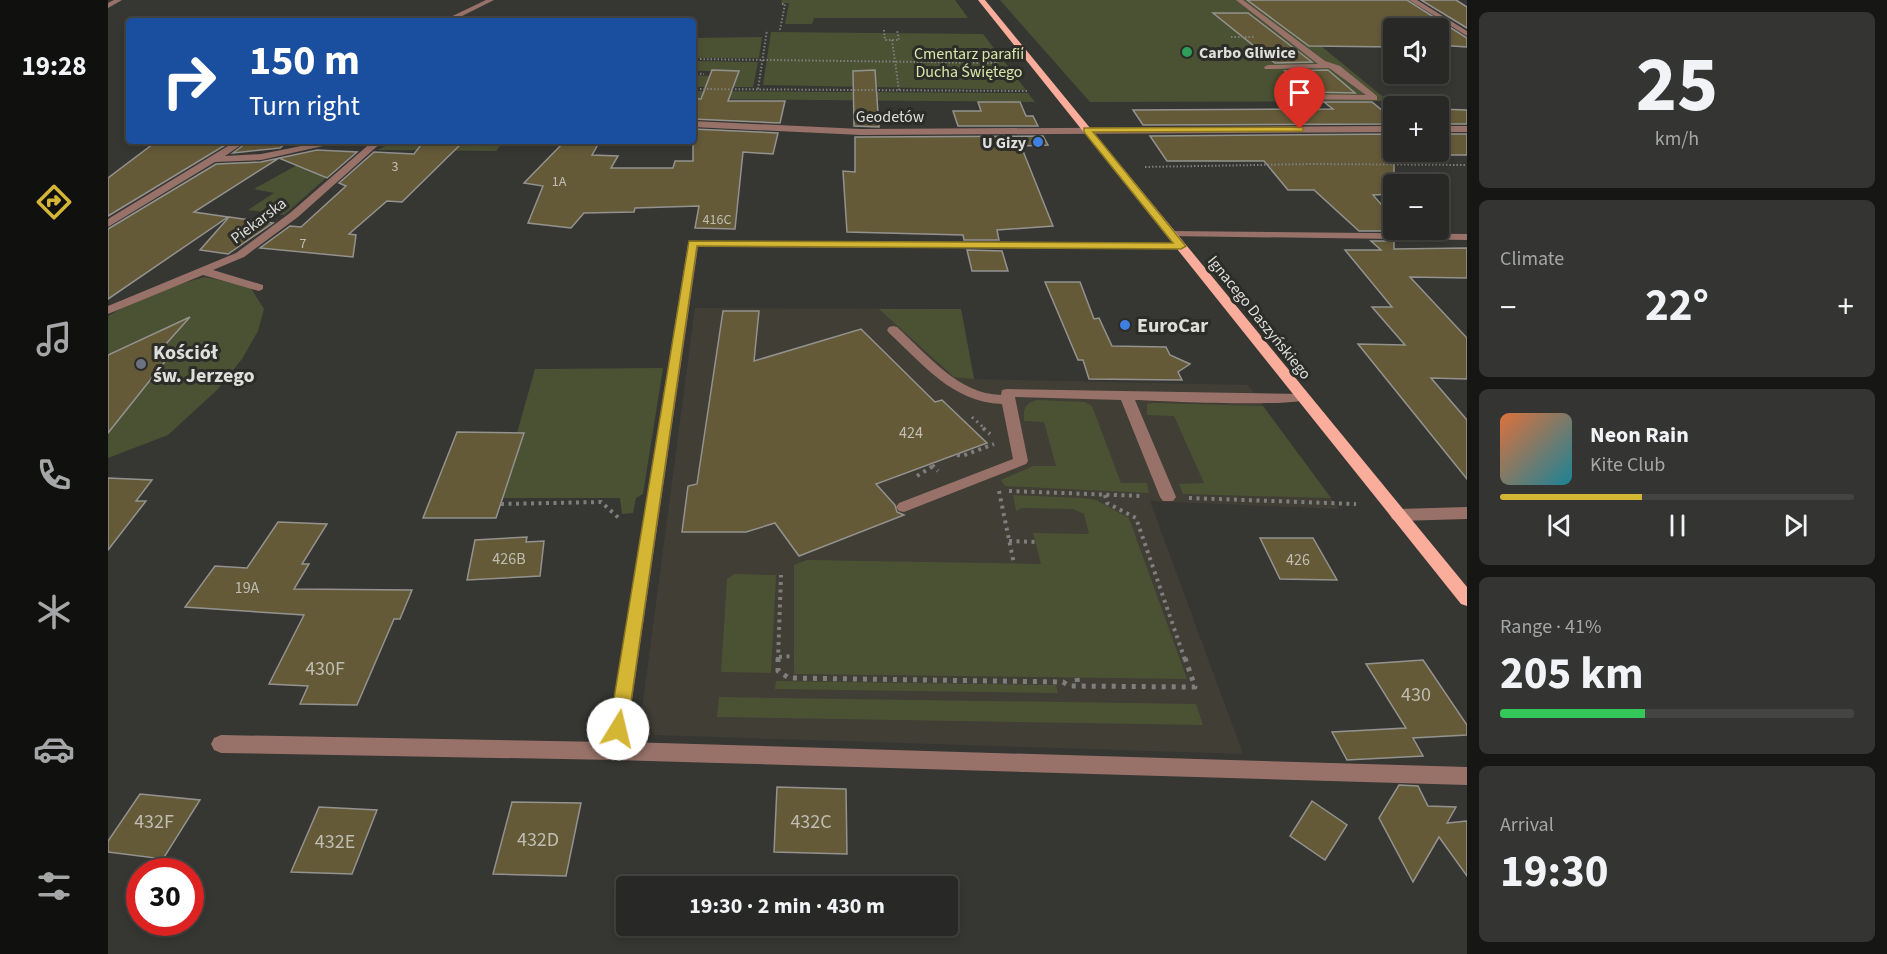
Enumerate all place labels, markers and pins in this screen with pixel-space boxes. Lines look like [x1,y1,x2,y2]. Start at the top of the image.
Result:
place label: Carbo Gliwice [1199,42,1296,64]
marker: Carbo Gliwice [1180,45,1194,59]
pin [1274,67,1325,129]
place label: U Gizy [982,132,1027,154]
marker: U Gizy [1031,135,1045,149]
place label: EuroCar [1137,312,1208,340]
marker: EuroCar [1118,318,1132,332]
place label: Kościół św. Jerzego [153,339,255,390]
marker: Kościół św. Jerzego [134,357,148,371]

